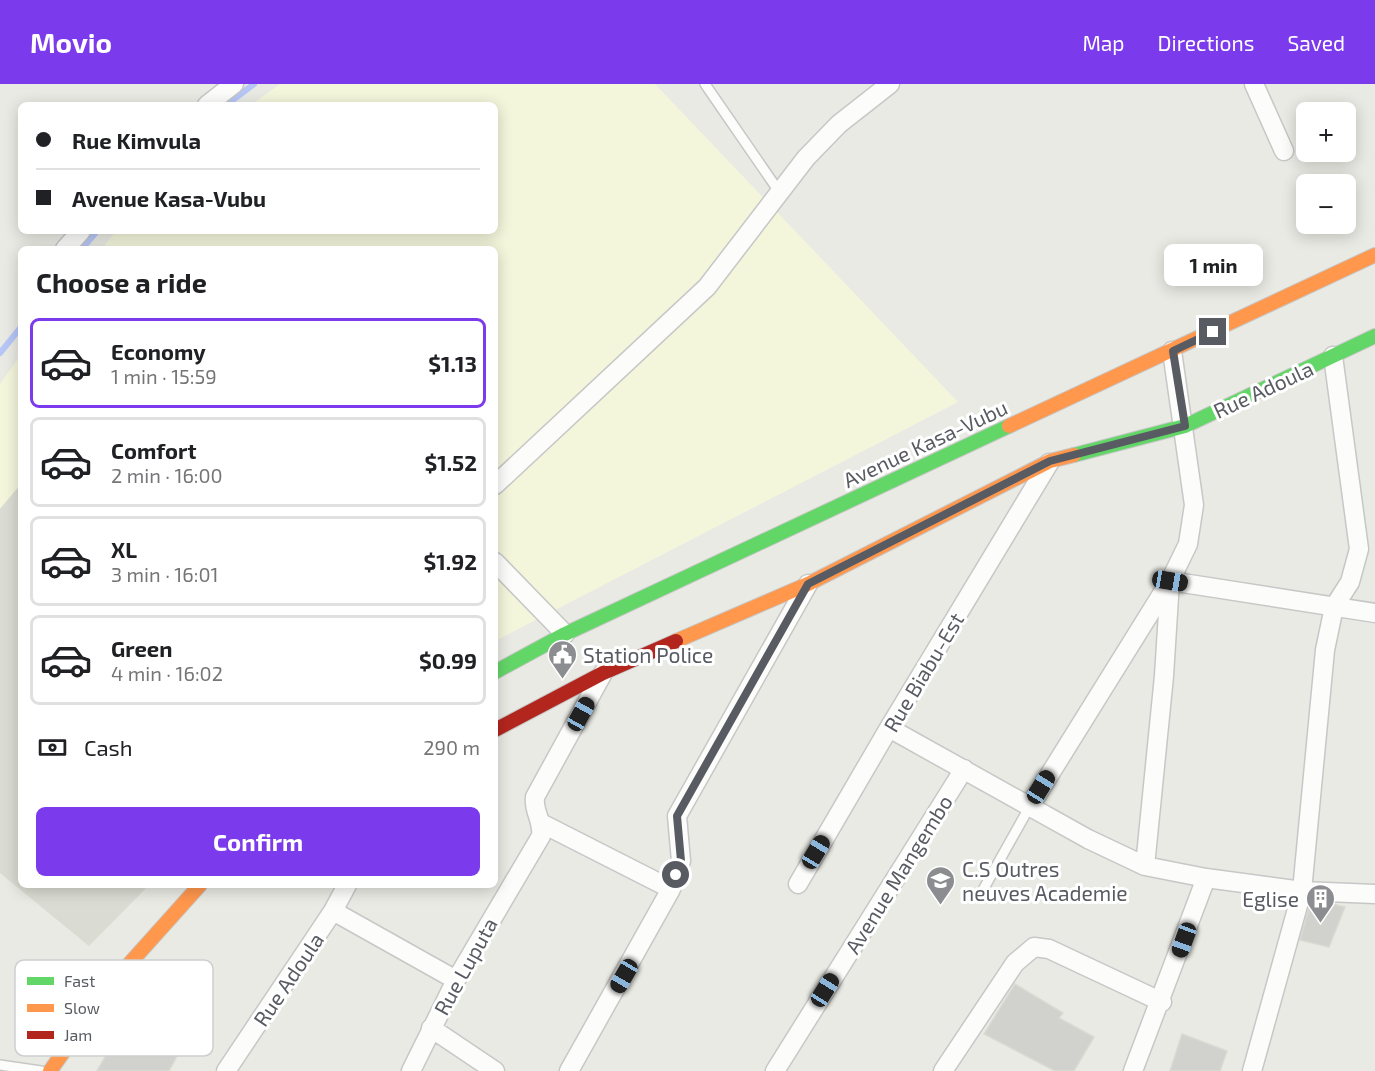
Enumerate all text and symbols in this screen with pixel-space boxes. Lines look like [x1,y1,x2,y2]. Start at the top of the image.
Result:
text: Movio [30,25,112,59]
text: Map [1082,30,1125,55]
text: Directions [1158,30,1254,55]
text: Saved [1287,30,1345,55]
map controls [1296,102,1356,234]
button: + [1296,102,1356,162]
text: Rue Kimvula [72,127,201,153]
button: − [1296,174,1356,234]
text: Avenue Kasa-Vubu [72,185,266,211]
callout: 1 min [1164,245,1262,287]
text: 1 min [1189,253,1238,277]
text: Choose a ride [36,266,207,298]
route end [1199,318,1226,345]
icon: car [39,336,93,390]
text: Economy [111,338,206,364]
text: $1.13 [428,350,477,376]
street label: Rue Adoula [1209,355,1317,423]
text: 1 min · 15:59 [111,364,217,388]
street label: Avenue Kasa-Vubu [839,394,1011,492]
icon: car [39,435,93,489]
text: Comfort [111,437,196,463]
text: $1.52 [424,449,477,475]
text: 2 min · 16:00 [111,463,223,487]
icon: car [39,534,93,588]
text: XL [111,536,137,562]
text: $1.92 [424,548,477,574]
text: 3 min · 16:01 [111,562,218,586]
car [1151,569,1189,593]
street label: Rue Biabu-Est [878,608,968,736]
icon: car [39,633,93,687]
text: Green [111,635,173,661]
public building icon: Station Police [546,638,578,680]
place label: Station Police [583,642,713,667]
text: $0.99 [419,647,477,673]
text: 4 min · 16:02 [111,661,223,685]
car [564,694,598,734]
icon: cash [36,731,69,764]
text: Cash [84,734,133,760]
text: 290 m [423,735,480,759]
car [1024,767,1058,807]
street label: Avenue Mangembo [839,790,957,958]
button: Confirm [36,807,480,876]
car [799,832,833,872]
place label: C.S Outres neuves Academie [962,856,1128,905]
route start [662,861,689,888]
school or university icon: C.S Outres neuves Academie [925,864,957,906]
building icon: Eglise [1304,882,1336,924]
place label: Eglise [1242,886,1299,911]
street label: Rue Luputa [428,913,502,1019]
car [1169,920,1199,960]
street label: Rue Adoula [248,928,328,1030]
car [607,956,641,996]
legend [15,960,213,1056]
car [808,970,842,1010]
text: Fast [64,971,95,990]
text: Slow [64,998,100,1017]
text: Jam [64,1025,92,1044]

